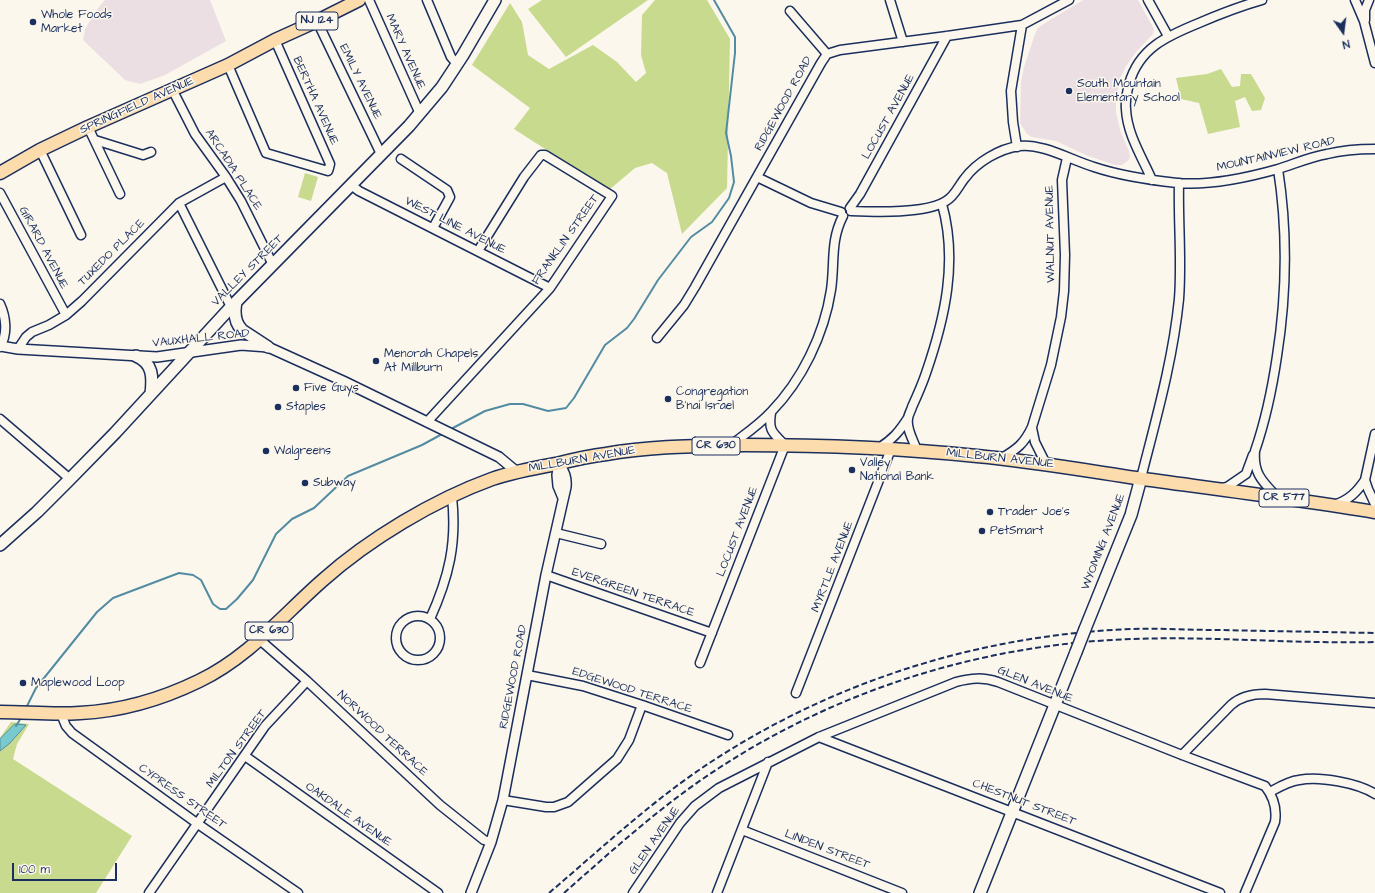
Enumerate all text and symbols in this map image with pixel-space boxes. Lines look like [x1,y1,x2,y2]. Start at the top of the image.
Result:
place label: Whole Foods Market [41,8,112,36]
road number: NJ 124 [296,12,338,30]
street label: MARY AVENUE [382,12,428,92]
north arrow [1323,12,1363,52]
marker: Whole Foods Market [28,17,38,27]
text: N [1341,36,1351,52]
street label: EMILY AVENUE [336,42,384,122]
street label: RIDGEWOOD ROAD [752,54,816,154]
street label: BERTHA AVENUE [289,55,341,147]
street label: LOCUST AVENUE [860,72,918,162]
street label: SPRINGFIELD AVENUE [78,74,196,138]
place label: South Mountain Elementary School [1077,77,1180,105]
marker: South Mountain Elementary School [1064,86,1074,96]
street label: ARCADIA PLACE [201,127,265,213]
street label: MOUNTAINVIEW ROAD [1215,134,1337,176]
street label: WALNUT AVENUE [1043,185,1059,283]
street label: FRANKLIN STREET [529,192,603,288]
street label: WEST LINE AVENUE [402,194,508,258]
street label: GIRARD AVENUE [15,204,71,292]
street label: TUXEDO PLACE [76,217,148,289]
street label: VALLEY STREET [209,232,287,310]
street label: VAUXHALL ROAD [152,327,250,351]
place label: Menorah Chapels At Millburn [384,347,478,375]
marker: Menorah Chapels At Millburn [371,356,381,366]
place label: Five Guys [304,381,359,395]
marker: Five Guys [291,383,301,393]
place label: Congregation B'nai Israel [676,385,748,413]
marker: Congregation B'nai Israel [663,394,673,404]
place label: Staples [286,400,326,414]
marker: Staples [273,402,283,412]
road number: CR 630 [692,437,740,455]
place label: Walgreens [274,444,331,458]
street label: MILLBURN AVENUE [527,444,637,476]
marker: Walgreens [261,446,271,456]
street label: MILLBURN AVENUE [945,446,1055,472]
place label: Valley National Bank [860,456,934,484]
marker: Valley National Bank [847,465,857,475]
place label: Subway [313,476,356,490]
marker: Subway [300,478,310,488]
street label: LOCUST AVENUE [714,485,762,579]
road number: CR 577 [1259,489,1309,507]
street label: WYOMING AVENUE [1079,492,1129,592]
place label: Trader Joe's [998,505,1070,519]
marker: Trader Joe's [985,507,995,517]
street label: MYRTLE AVENUE [809,519,857,615]
place label: PetSmart [990,524,1044,538]
marker: PetSmart [977,526,987,536]
street label: EVERGREEN TERRACE [570,565,696,621]
road number: CR 630 [245,622,293,640]
street label: RIDGEWOOD ROAD [497,624,531,730]
street label: GLEN AVENUE [995,663,1075,707]
street label: EDGEWOOD TERRACE [570,665,694,717]
place label: Maplewood Loop [31,676,125,690]
marker: Maplewood Loop [18,678,28,688]
street label: NORWOOD TERRACE [334,688,430,780]
street label: MILTON STREET [204,707,270,791]
street label: CYPRESS STREET [135,761,229,833]
street label: CHESTNUT STREET [970,777,1078,829]
street label: OAKDALE AVENUE [302,780,394,850]
street label: GLEN AVENUE [626,804,684,878]
street label: LINDEN STREET [782,827,872,873]
scale bar [14,855,119,881]
text: 100 m [19,861,50,878]

